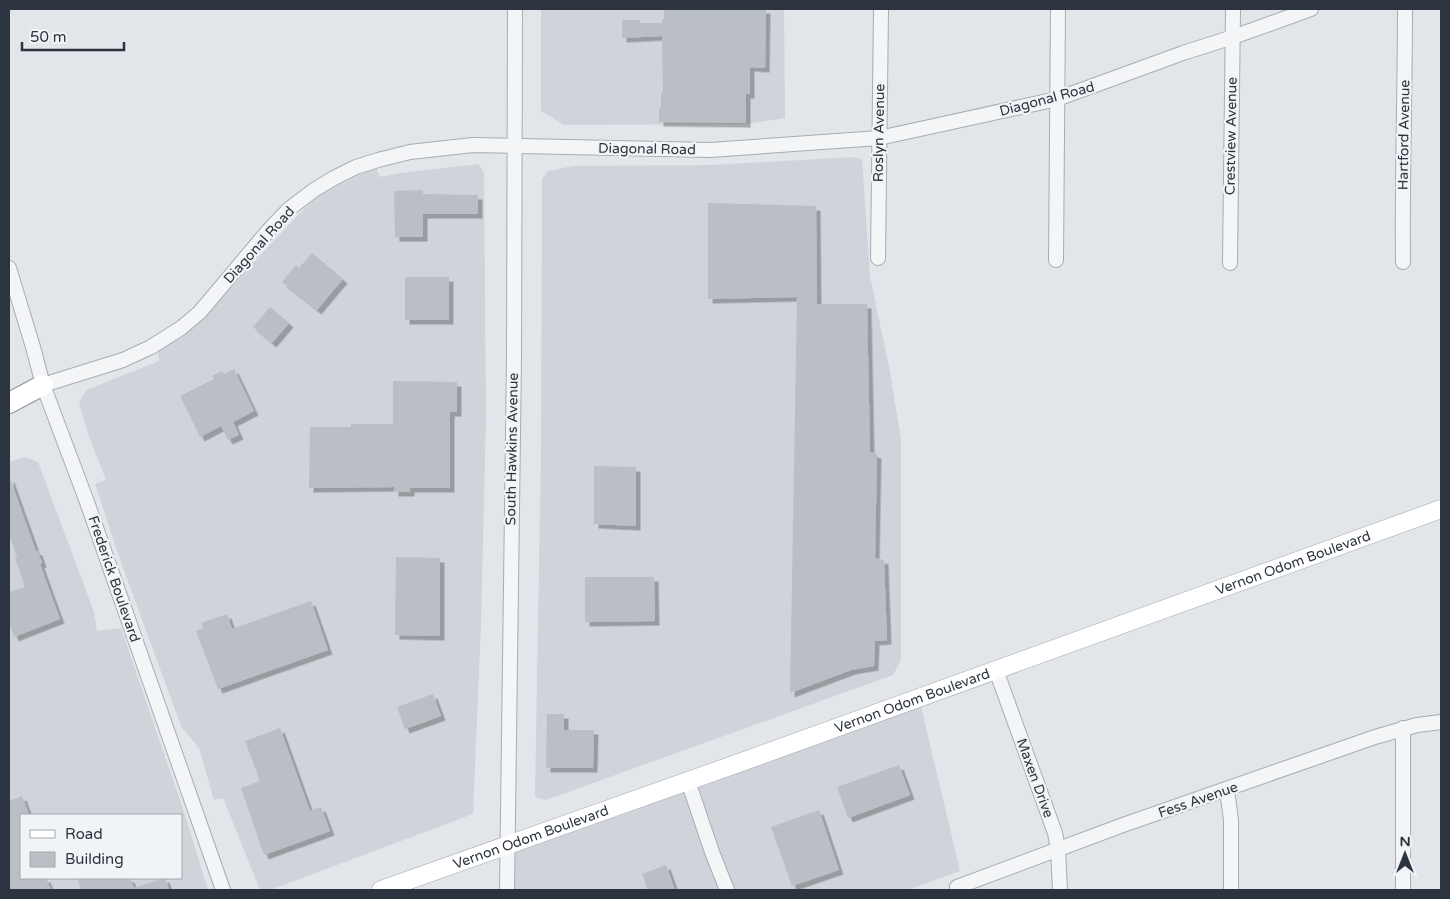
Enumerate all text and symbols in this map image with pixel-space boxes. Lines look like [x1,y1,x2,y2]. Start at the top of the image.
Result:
scale bar [22,20,125,52]
text: 50 m [30,28,67,46]
street label: Crestview Avenue [1221,77,1241,195]
street label: Diagonal Road [998,78,1096,120]
street label: Hartford Avenue [1395,80,1413,190]
street label: Roslyn Avenue [870,84,888,182]
street label: Diagonal Road [598,140,696,158]
street label: Diagonal Road [220,203,298,287]
street label: South Hawkins Avenue [502,372,522,525]
street label: Frederick Boulevard [84,513,144,645]
street label: Vernon Odom Boulevard [1213,527,1373,598]
street label: Vernon Odom Boulevard [832,664,992,736]
street label: Maxen Drive [1013,736,1057,820]
street label: Fess Avenue [1156,778,1240,822]
street label: Vernon Odom Boulevard [451,801,611,872]
legend [20,814,182,879]
text: Road [65,825,103,843]
north arrow [1380,829,1430,879]
text: N [1399,833,1411,850]
text: Building [65,850,124,868]

